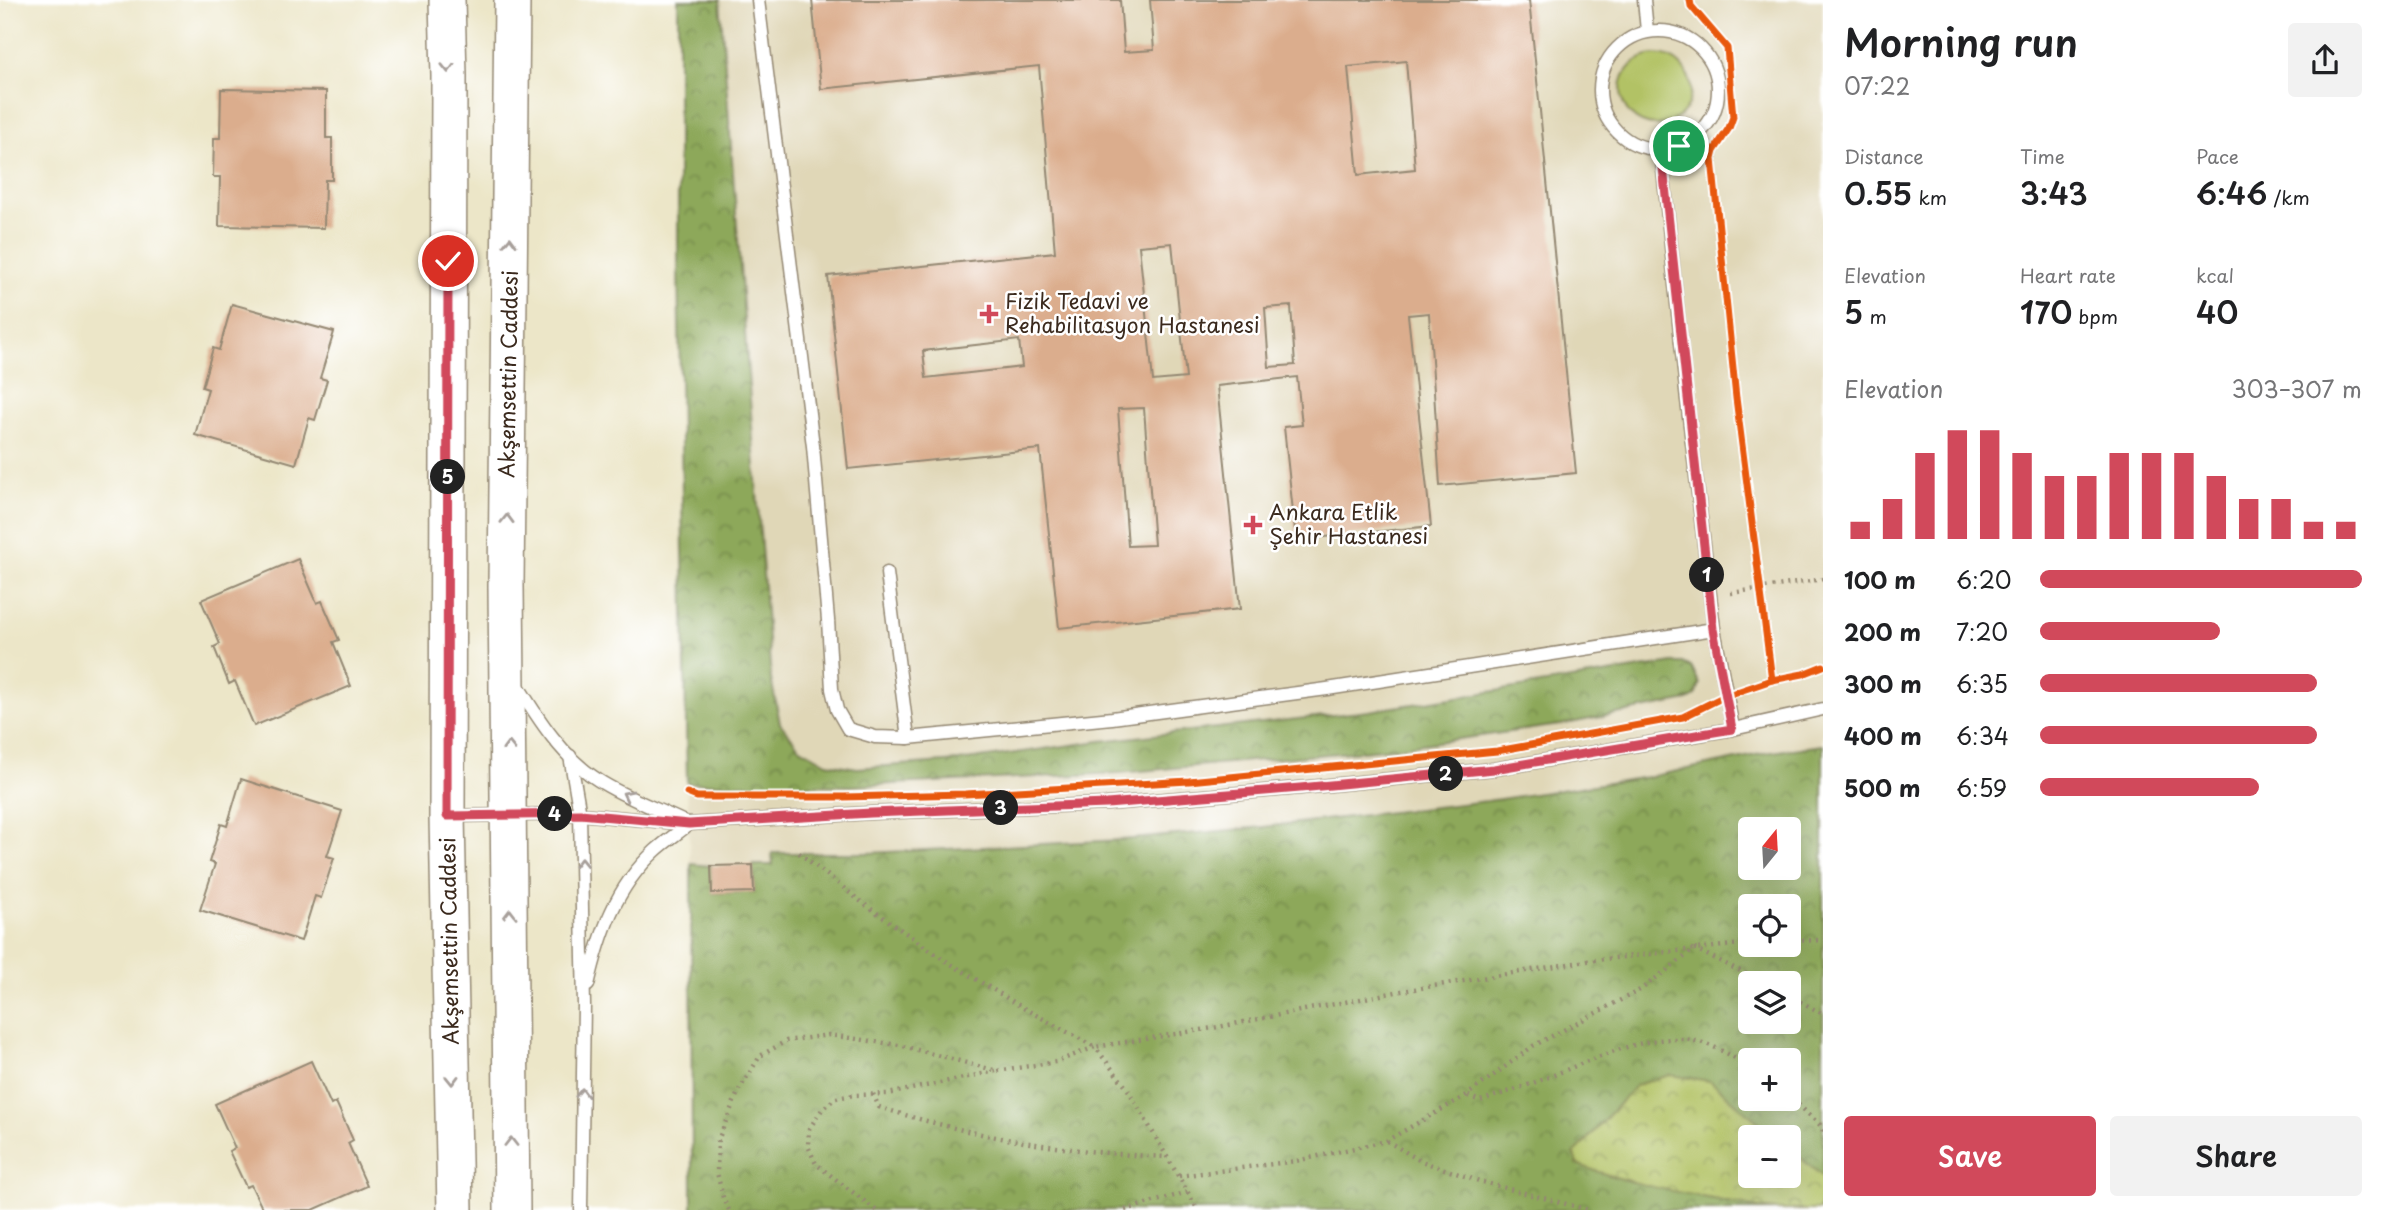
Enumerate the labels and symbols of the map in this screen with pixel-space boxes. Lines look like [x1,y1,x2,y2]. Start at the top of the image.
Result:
one-way arrow [441,63,456,74]
pin [1649,116,1709,176]
pin [418,231,478,291]
one-way arrow [502,237,518,247]
street label: Akşemsettin Caddesi [489,270,525,478]
place label: Fizik Tedavi ve Rehabilitasyon Hastanesi [1005,284,1260,340]
marker: Fizik Tedavi ve Rehabilitasyon Hastanesi [979,304,999,324]
pin: 5 [430,460,466,494]
place label: Ankara Etlik Şehir Hastanesi [1269,495,1428,551]
one-way arrow [499,513,515,523]
marker: Ankara Etlik Şehir Hastanesi [1243,515,1263,535]
pin: 1 [1690,558,1724,592]
one-way arrow [501,740,516,751]
pin: 2 [1428,756,1464,792]
one-way arrow [622,789,634,803]
pin: 3 [984,790,1018,826]
pin: 4 [538,796,572,832]
north arrow [1738,817,1801,880]
street label: Akşemsettin Caddesi [430,837,466,1045]
one-way arrow [573,858,588,869]
one-way arrow [502,909,518,919]
one-way arrow [445,1075,460,1086]
one-way arrow [575,1087,590,1098]
one-way arrow [503,1136,519,1147]

